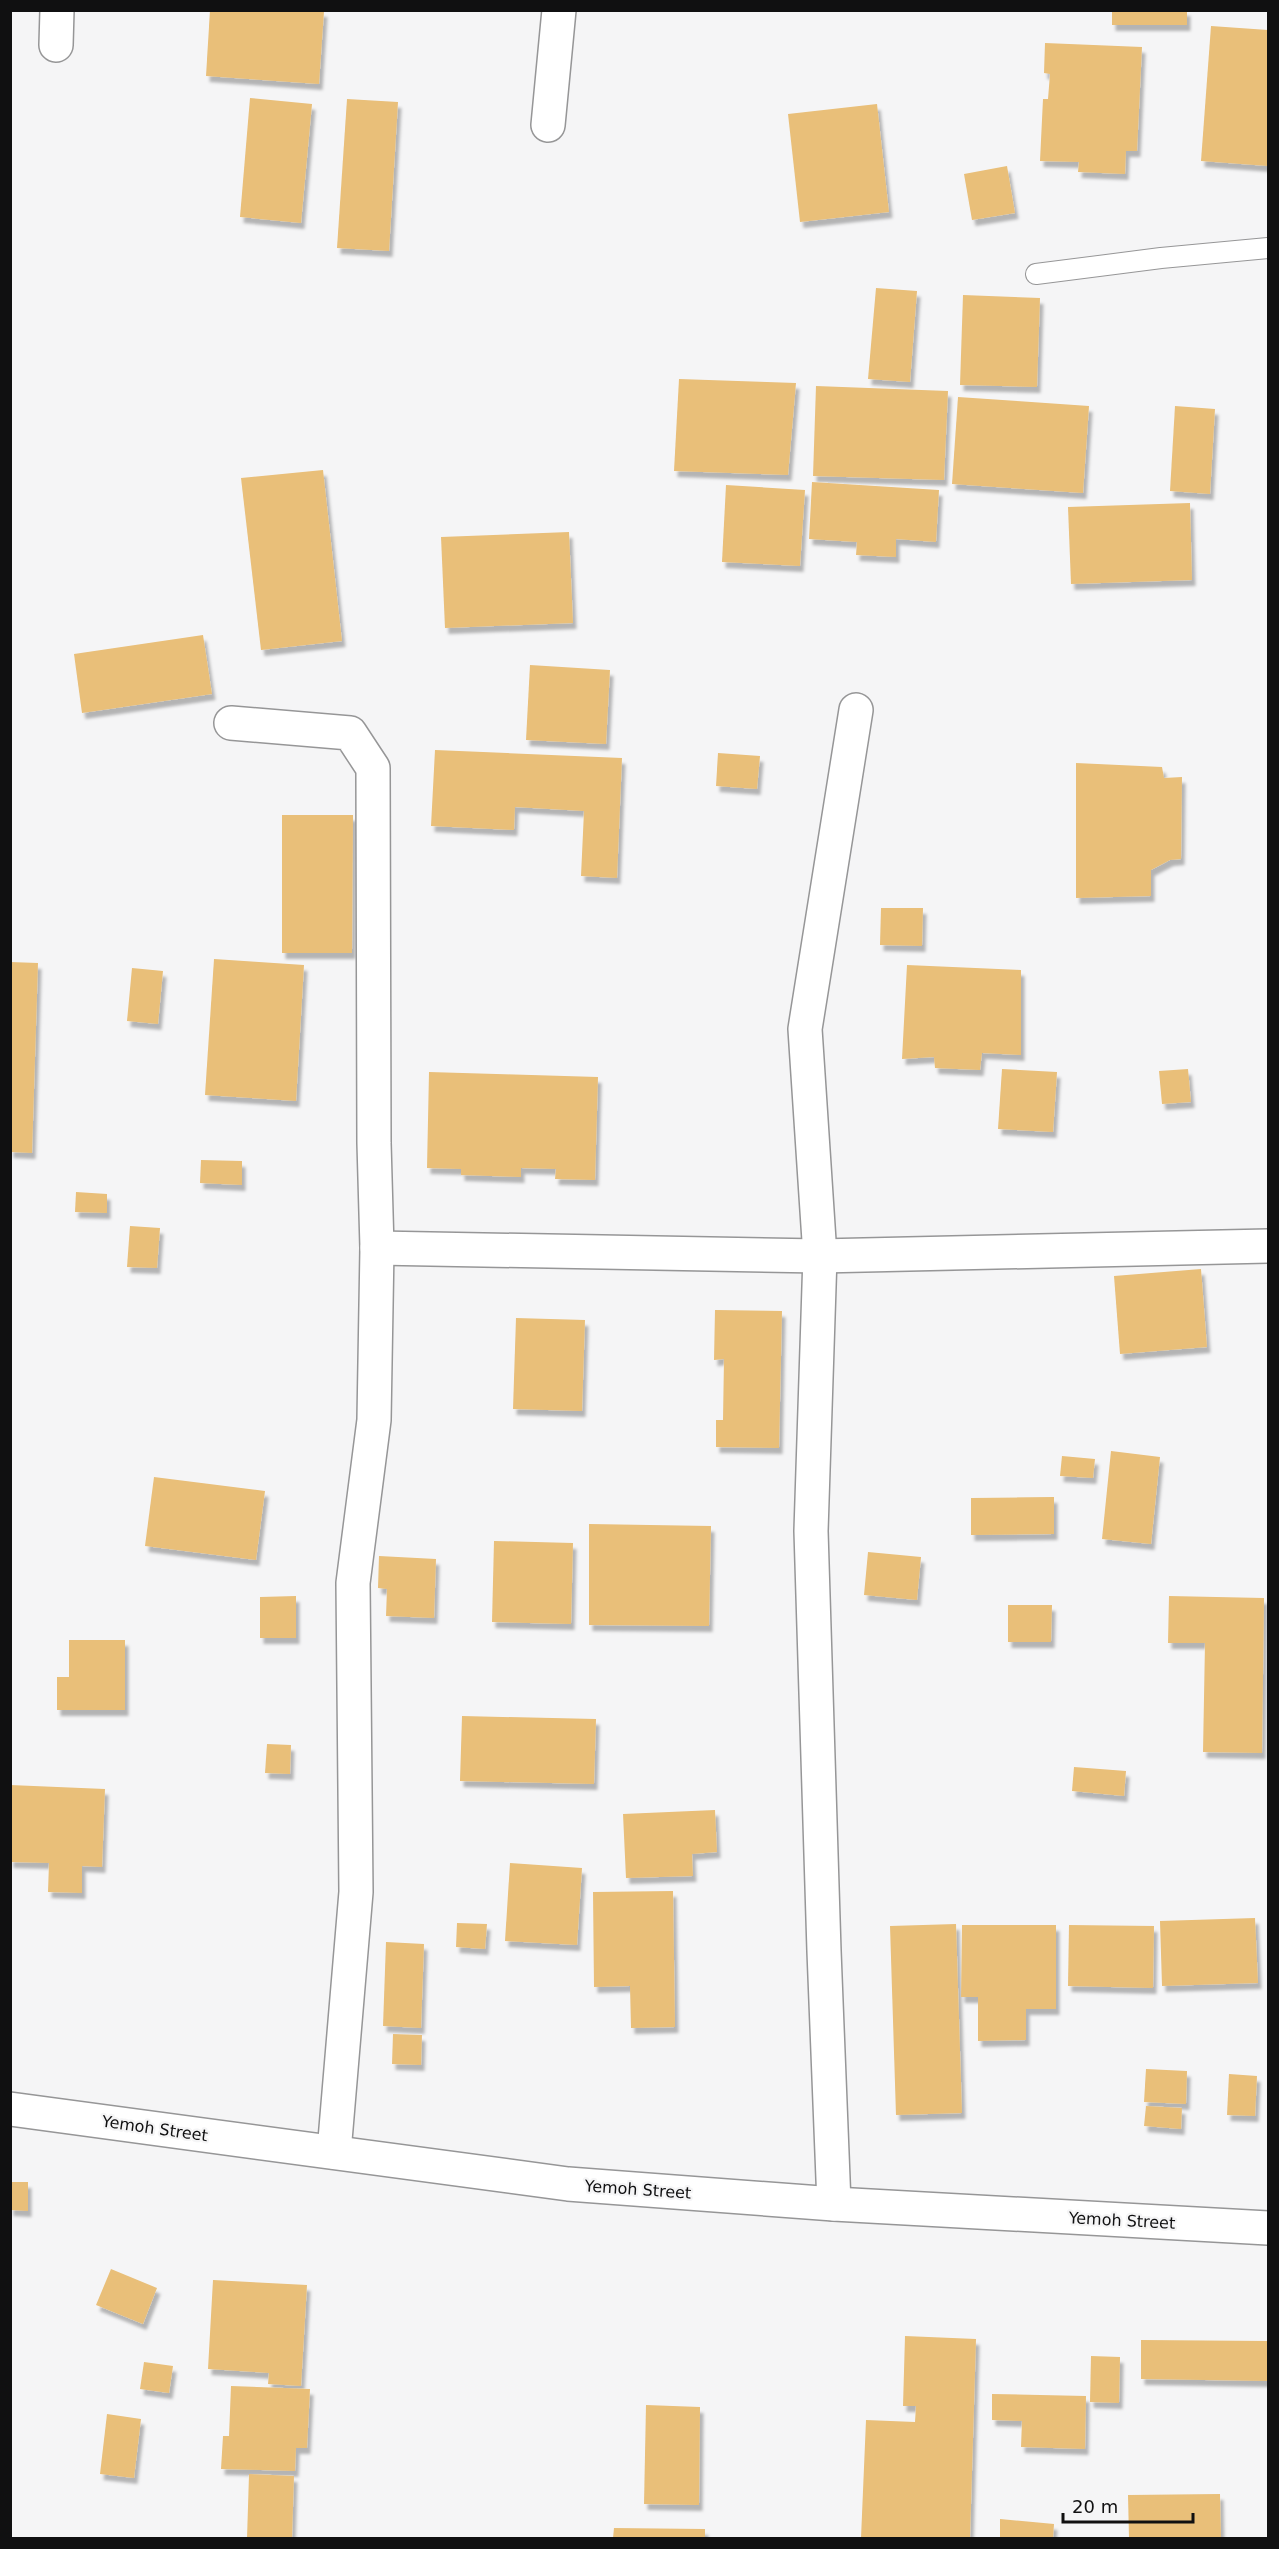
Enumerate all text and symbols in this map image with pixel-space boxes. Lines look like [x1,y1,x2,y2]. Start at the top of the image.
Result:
street label: Yemoh Street [100,2112,209,2145]
street label: Yemoh Street [583,2176,692,2203]
street label: Yemoh Street [1067,2208,1176,2233]
scale bar [1063,2486,1194,2524]
text: 20 m [1072,2496,1118,2517]

